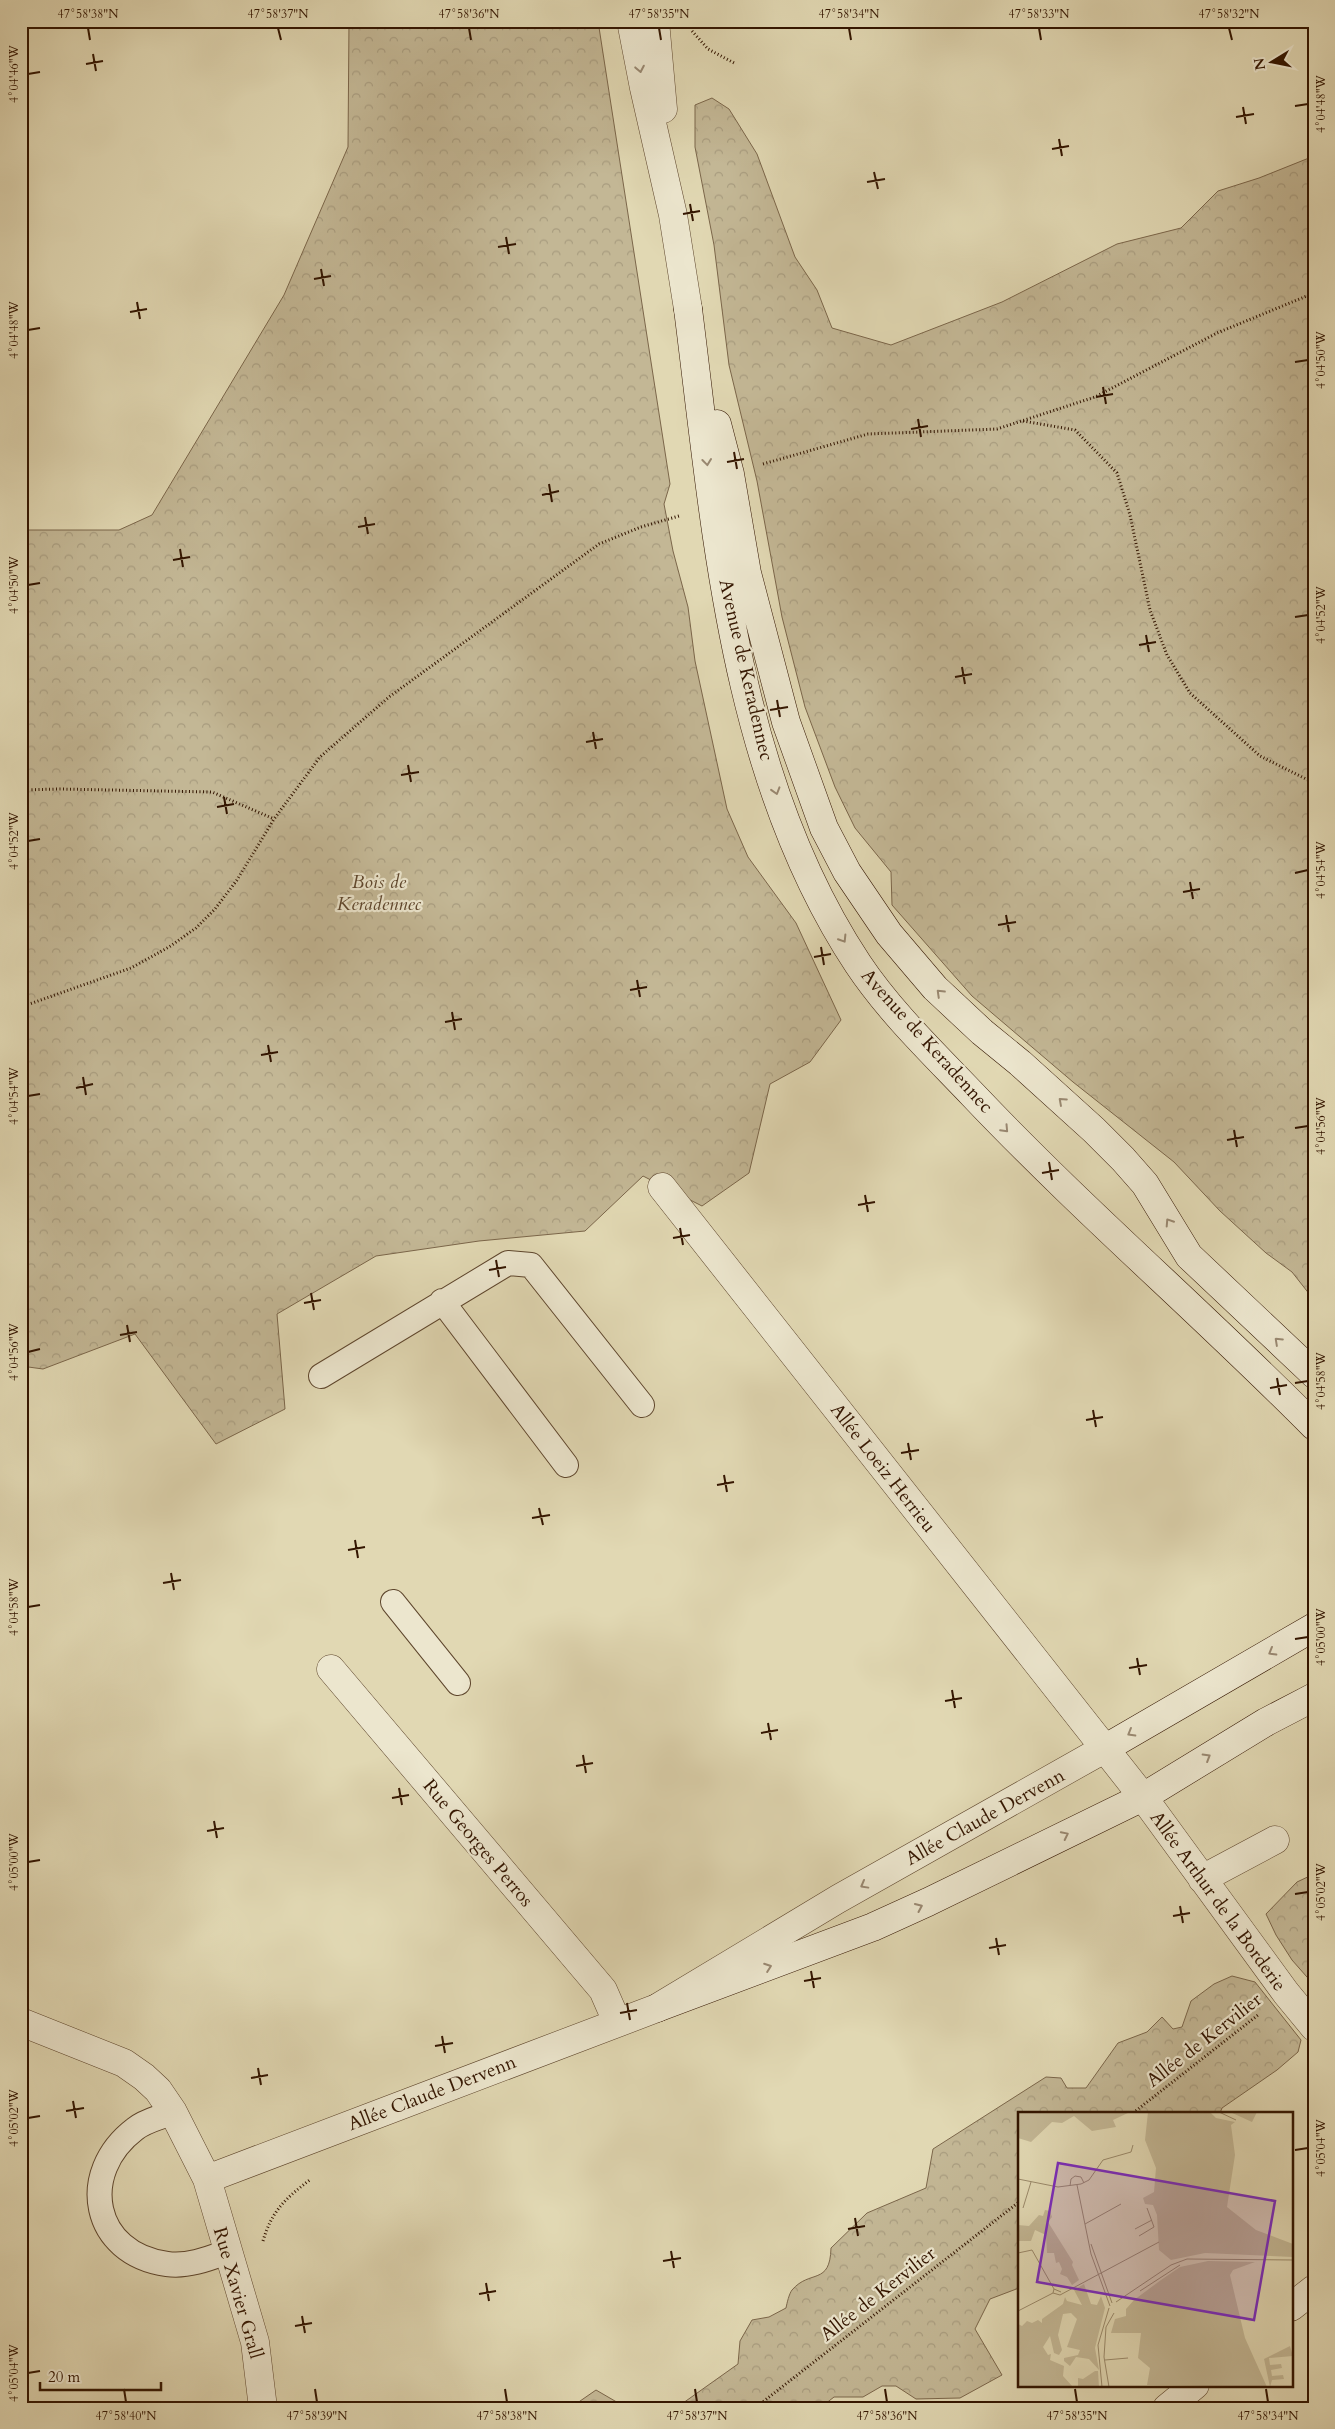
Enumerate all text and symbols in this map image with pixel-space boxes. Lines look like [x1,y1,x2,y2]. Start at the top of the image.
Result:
text: 47°58'38"N [58,6,119,22]
text: 47°58'37"N [248,6,309,22]
text: 47°58'36"N [439,6,500,22]
text: 47°58'35"N [629,6,690,22]
text: 47°58'34"N [819,6,880,22]
text: 47°58'33"N [1009,6,1070,22]
text: 47°58'32"N [1199,6,1260,22]
north arrow [1248,38,1298,88]
text: 4°04'46"W [6,44,22,103]
text: N [1249,57,1270,72]
one-way arrow [634,65,645,74]
text: 4°04'48"W [1313,74,1329,133]
text: 4°04'48"W [6,300,22,359]
text: 4°04'50"W [1313,330,1329,389]
one-way arrow [701,458,712,466]
text: 4°04'50"W [6,555,22,614]
street label: Avenue de Keradennec [712,576,780,764]
text: 4°04'52"W [1313,585,1329,644]
one-way arrow [770,787,780,795]
text: 4°04'52"W [6,811,22,870]
text: 4°04'54"W [1313,840,1329,899]
park label: Bois de Keradennec [337,869,422,917]
one-way arrow [837,933,846,942]
street label: Avenue de Keradennec [855,963,999,1119]
one-way arrow [937,990,946,999]
text: 4°04'54"W [6,1066,22,1125]
text: 4°04'56"W [1313,1096,1329,1155]
one-way arrow [1058,1098,1067,1107]
one-way arrow [999,1123,1008,1132]
one-way arrow [1166,1218,1176,1227]
text: 4°04'56"W [6,1322,22,1381]
one-way arrow [1275,1337,1284,1346]
text: 4°04'58"W [1313,1351,1329,1410]
street label: Allée Loeiz Herrieu [824,1398,942,1538]
text: 4°04'58"W [6,1577,22,1636]
text: 4°05'00"W [1313,1607,1329,1666]
one-way arrow [1268,1645,1277,1655]
one-way arrow [1128,1727,1137,1737]
one-way arrow [1202,1754,1211,1764]
street label: Allée Claude Dervenn [901,1762,1069,1872]
street label: Rue Georges Perros [417,1774,539,1912]
street label: Allée Arthur de la Borderie [1144,1806,1292,1996]
one-way arrow [1060,1831,1069,1841]
text: 4°05'00"W [6,1832,22,1891]
text: 4°05'02"W [1313,1862,1329,1921]
one-way arrow [860,1879,869,1889]
one-way arrow [914,1902,923,1913]
one-way arrow [763,1963,772,1973]
street label: Allée de Kervilier [1141,1987,1267,2093]
street label: Allée Claude Dervenn [344,2049,520,2137]
text: 4°05'02"W [6,2088,22,2147]
inset map [1018,2112,1292,2386]
text: 4°05'04"W [1313,2118,1329,2177]
street label: Rue Xavier Grall [207,2224,269,2362]
street label: Allée de Kervilier [815,2241,941,2347]
text: 4°05'04"W [6,2343,22,2402]
scale bar [40,2359,161,2391]
text: 20 m [48,2367,80,2387]
text: 47°58'40"N [96,2408,157,2424]
text: 47°58'39"N [287,2408,348,2424]
text: 47°58'38"N [477,2408,538,2424]
text: 47°58'37"N [667,2408,728,2424]
text: 47°58'36"N [857,2408,918,2424]
text: 47°58'35"N [1047,2408,1108,2424]
text: 47°58'34"N [1238,2408,1299,2424]

